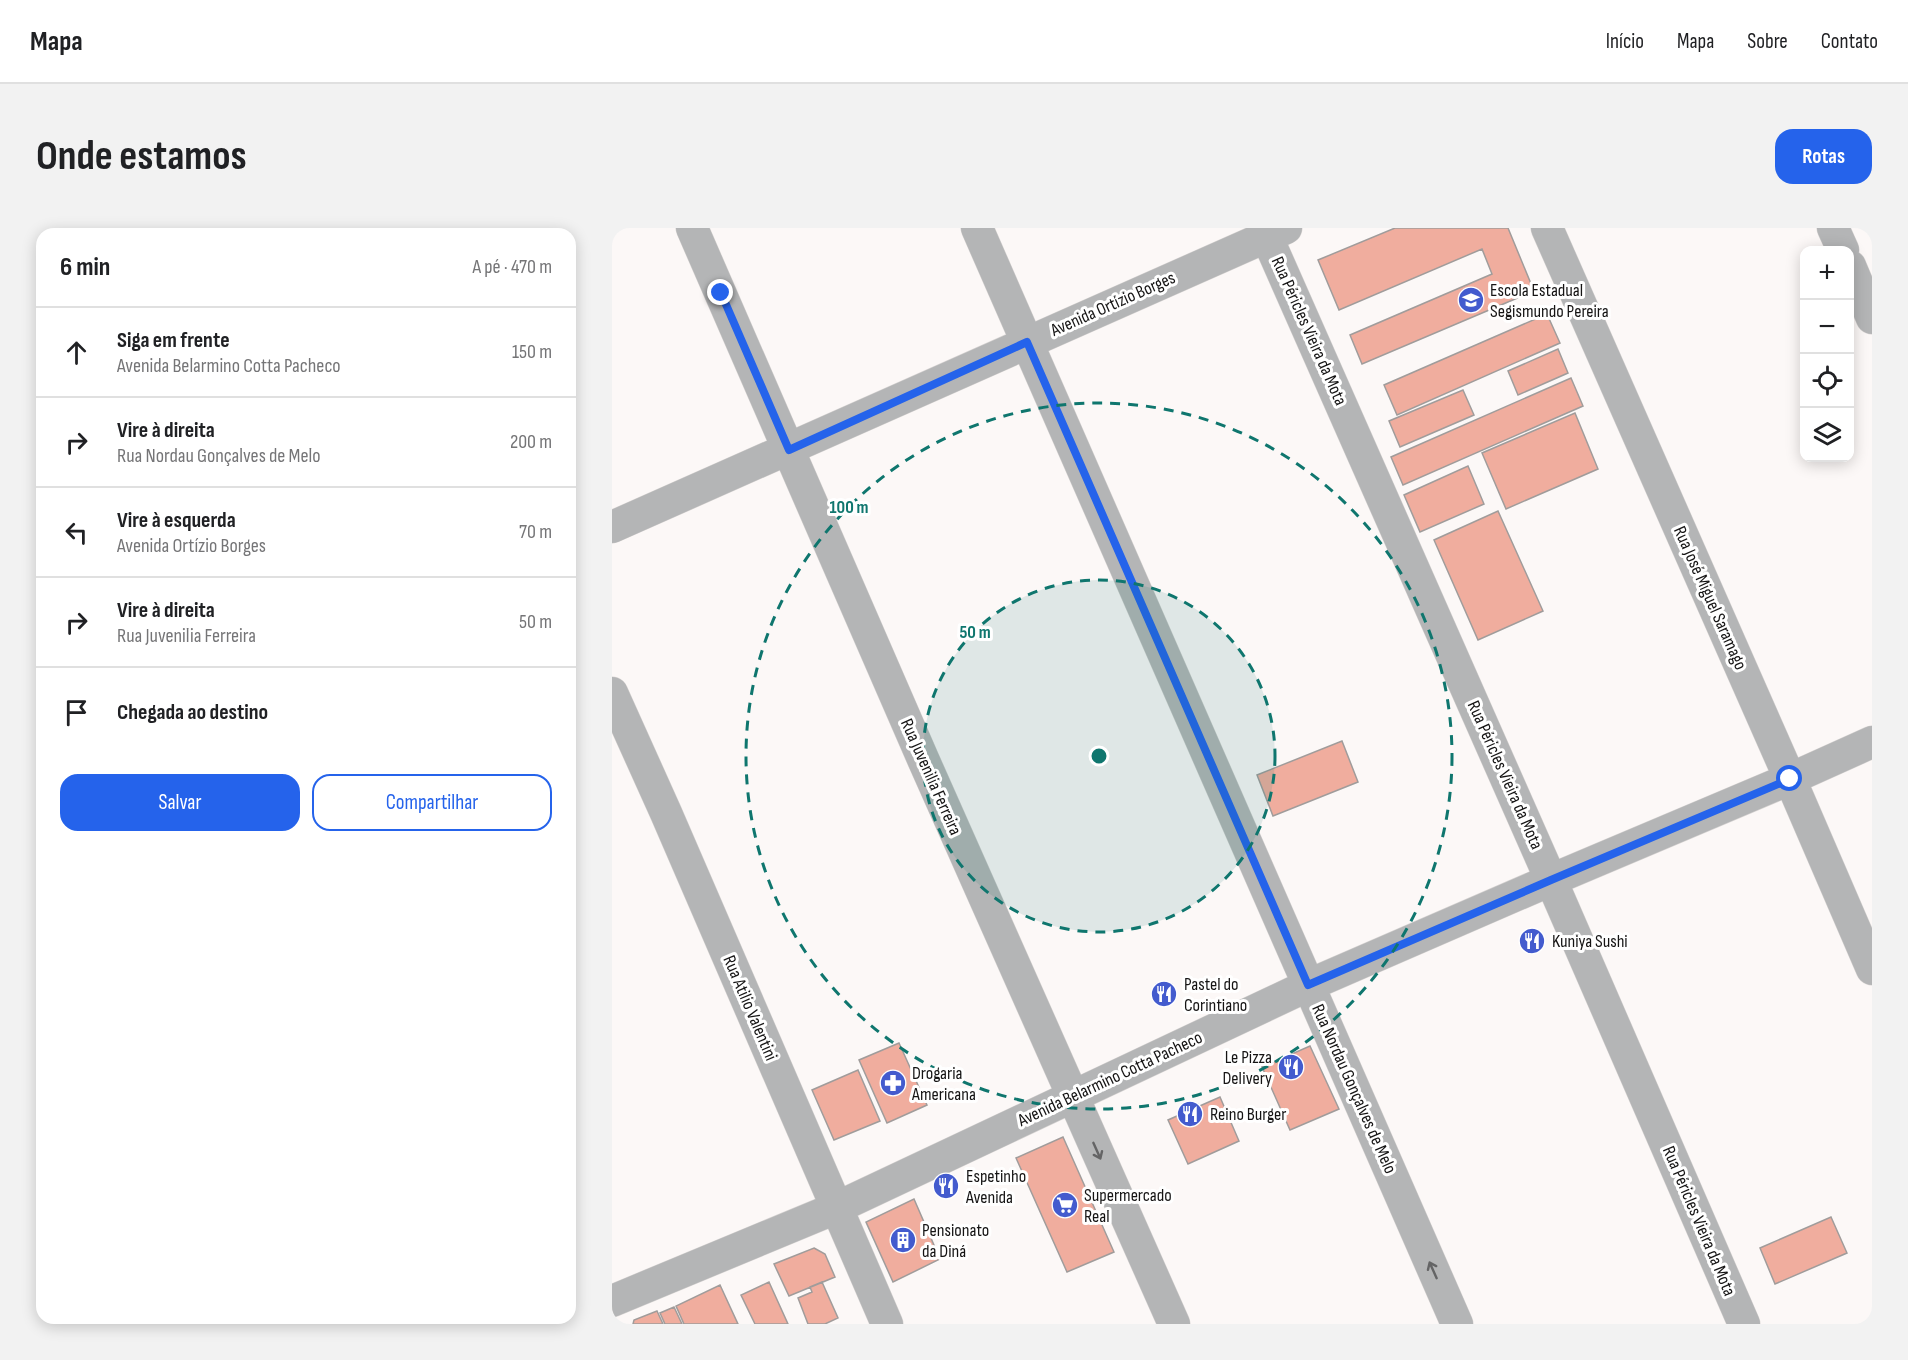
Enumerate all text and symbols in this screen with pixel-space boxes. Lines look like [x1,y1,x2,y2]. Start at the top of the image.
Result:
text: Mapa [30,25,83,58]
text: Início [1606,29,1644,54]
text: Mapa [1677,29,1714,54]
text: Sobre [1747,29,1788,54]
text: Contato [1821,29,1878,54]
button: Rotas [1775,129,1872,184]
text: Onde estamos [36,131,247,182]
map controls [1800,246,1854,462]
button: + [1800,246,1854,300]
text: 6 min [60,252,110,283]
street label: Rua Péricles Vieira da Mota [1267,253,1351,409]
text: A pé · 470 m [473,255,552,279]
street label: Avenida Ortízio Borges [1047,267,1179,341]
route end [707,279,733,305]
place label: Escola Estadual Segismundo Pereira [1490,280,1609,322]
school or university icon: Escola Estadual Segismundo Pereira [1456,285,1486,315]
button: − [1800,300,1854,354]
text: Siga em frente [117,327,230,354]
icon: ahead [60,336,93,369]
text: 150 m [512,340,552,364]
text: Avenida Belarmino Cotta Pacheco [117,354,341,378]
button: locate [1800,354,1854,408]
button: layers [1800,408,1854,462]
text: Vire à direita [117,417,215,444]
icon: right [60,426,93,459]
text: 200 m [510,430,552,454]
text: Rua Nordau Gonçalves de Melo [117,444,321,468]
text: 100 m [830,497,869,518]
text: Vire à esquerda [117,507,236,534]
icon: left [60,516,93,549]
text: 70 m [519,520,552,544]
street label: Rua José Miguel Saramago [1669,523,1751,673]
text: Avenida Ortízio Borges [117,534,266,558]
text: Vire à direita [117,597,215,624]
icon: right [60,606,93,639]
text: 50 m [519,610,552,634]
text: 50 m [959,622,991,643]
text: Rua Juvenilia Ferreira [117,624,256,648]
icon: arrive [60,696,93,729]
street label: Rua Péricles Vieira da Mota [1463,697,1547,853]
text: Chegada ao destino [117,699,268,726]
street label: Rua Juvenilia Ferreira [896,716,966,838]
centre of rings [1089,746,1109,766]
route start [1776,765,1802,791]
button: Salvar [60,774,300,831]
button: Compartilhar [312,774,552,831]
restaurant icon: Kuniya Sushi [1517,926,1547,956]
place label: Kuniya Sushi [1552,931,1628,952]
street label: Rua Atilio Valentini [718,952,782,1064]
place label: Pastel do Corintiano [1184,974,1247,1016]
restaurant icon: Pastel do Corintiano [1149,979,1179,1009]
street label: Rua Nordau Gonçalves de Melo [1307,1001,1401,1177]
street label: Avenida Belarmino Cotta Pacheco [1013,1027,1206,1131]
place label: Le Pizza Delivery [1223,1047,1272,1089]
restaurant icon: Le Pizza Delivery [1276,1052,1306,1082]
place label: Drogaria Americana [911,1063,976,1105]
pharmacy icon: Drogaria Americana [878,1068,908,1098]
restaurant icon: Reino Burger [1175,1099,1205,1129]
place label: Reino Burger [1210,1104,1286,1125]
one-way arrow [1092,1141,1103,1159]
street label: Rua Péricles Vieira da Mota [1658,1143,1740,1299]
place label: Espetinho Avenida [965,1166,1026,1208]
restaurant icon: Espetinho Avenida [931,1171,961,1201]
place label: Supermercado Real [1084,1185,1172,1227]
supermarket icon: Supermercado Real [1050,1190,1080,1220]
place label: Pensionato da Diná [922,1220,989,1262]
building icon: Pensionato da Diná [888,1225,918,1255]
one-way arrow [1427,1262,1438,1280]

